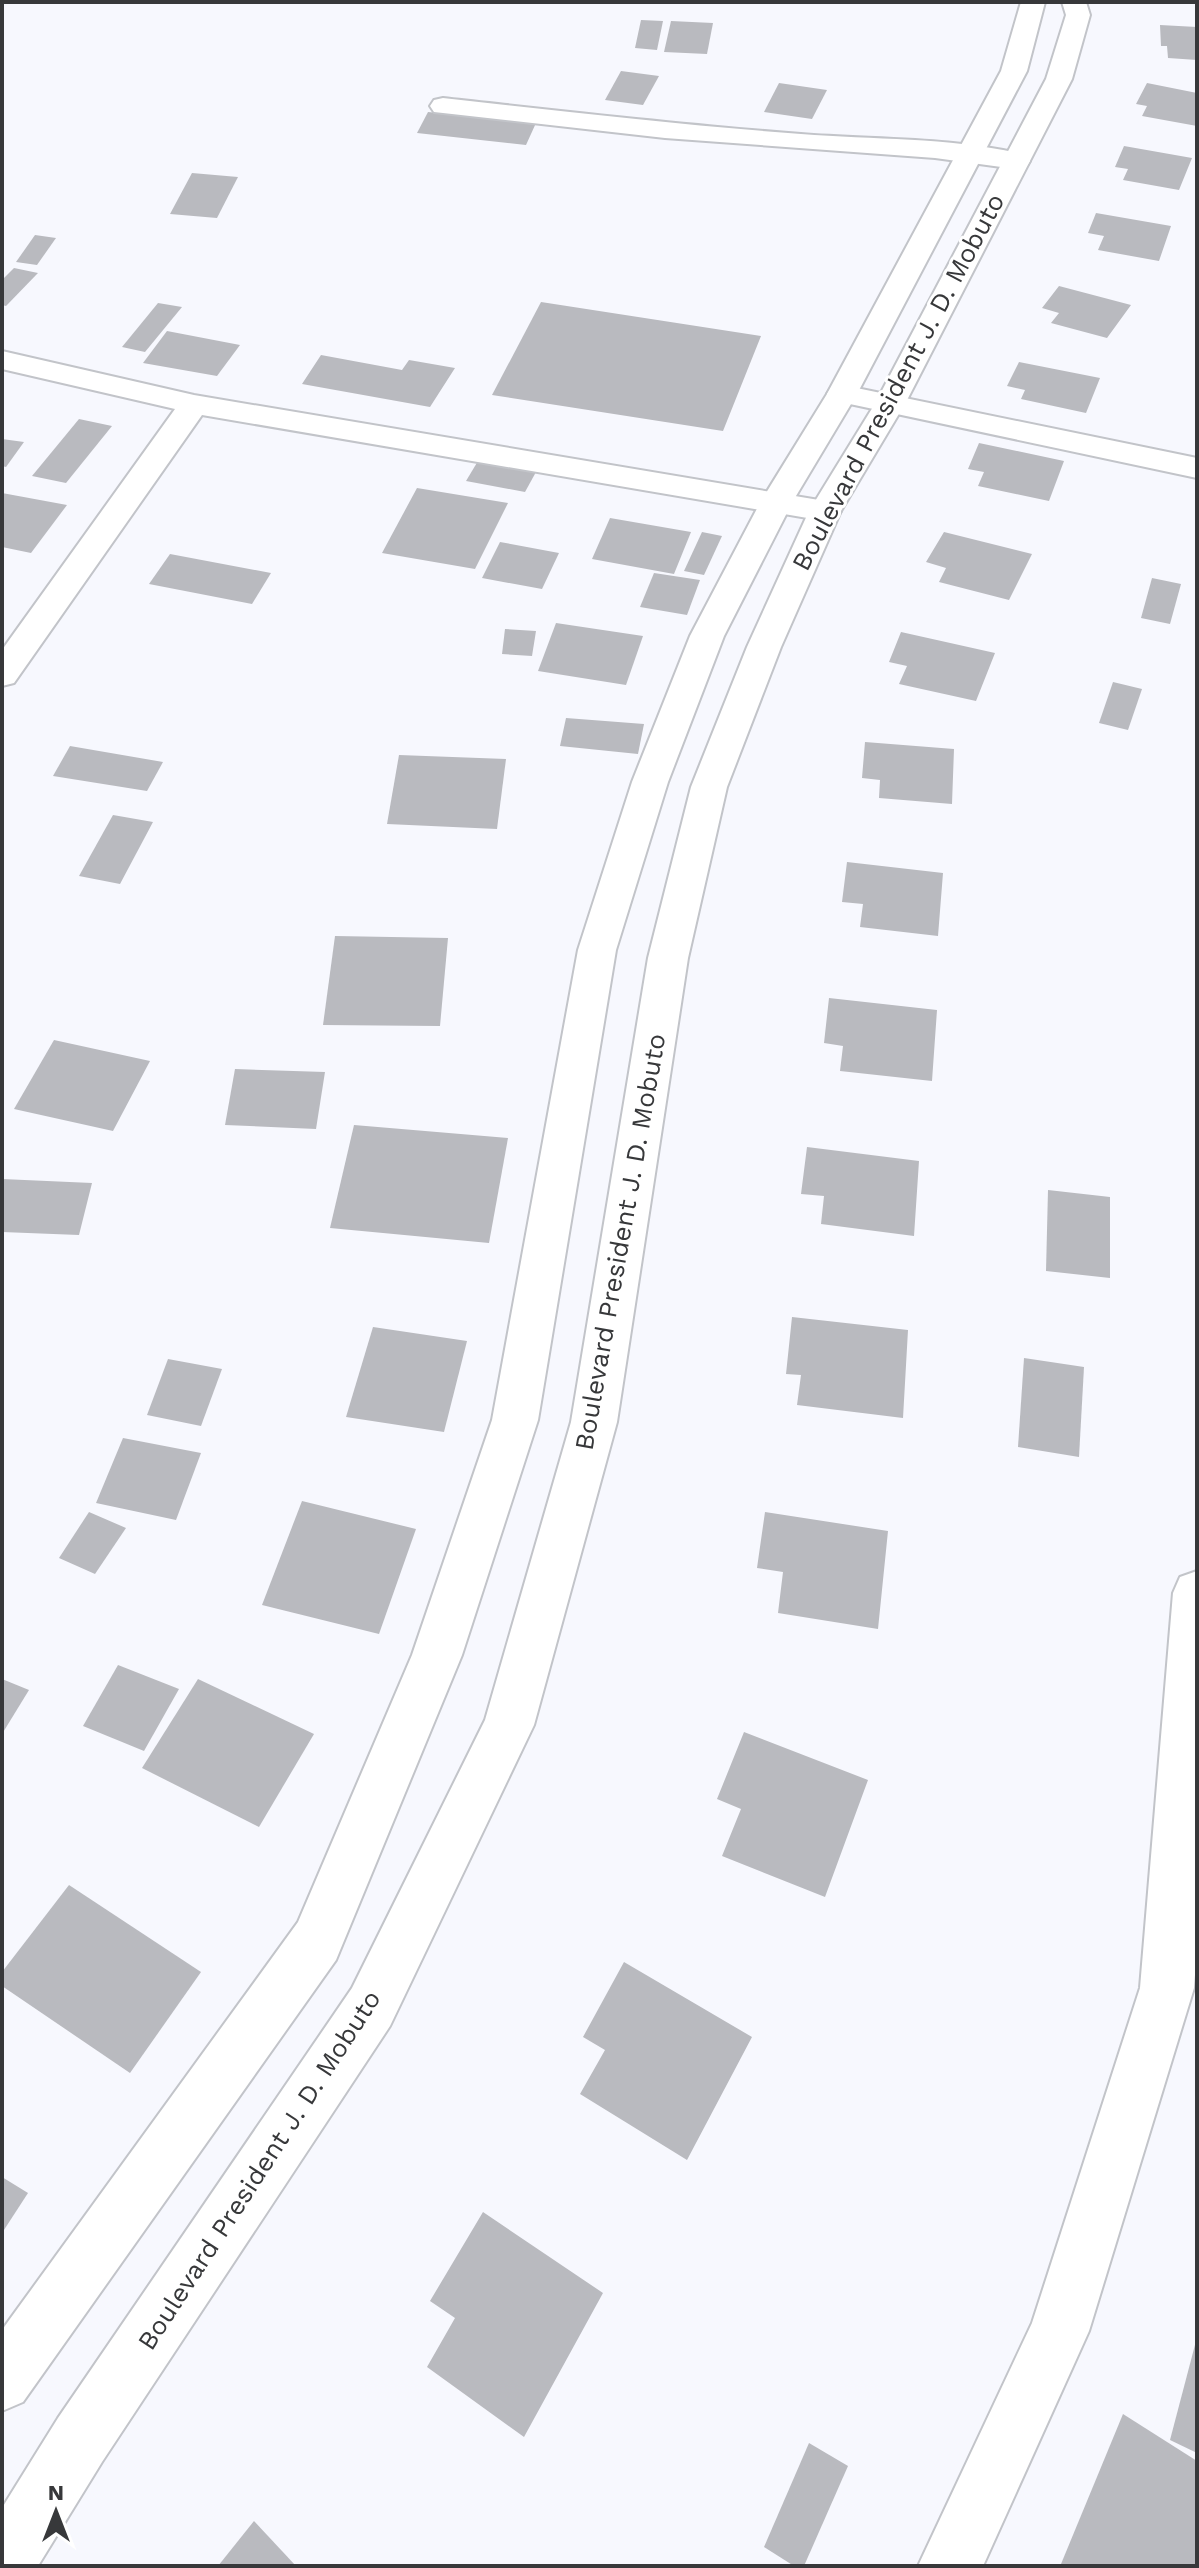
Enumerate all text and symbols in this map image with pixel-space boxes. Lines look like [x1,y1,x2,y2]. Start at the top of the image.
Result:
street label: Boulevard President J. D. Mobuto [786,188,1010,576]
street label: Boulevard President J. D. Mobuto [569,1031,671,1453]
street label: Boulevard President J. D. Mobuto [131,1985,387,2355]
north arrow [16,2472,96,2552]
text: N [48,2480,64,2505]

